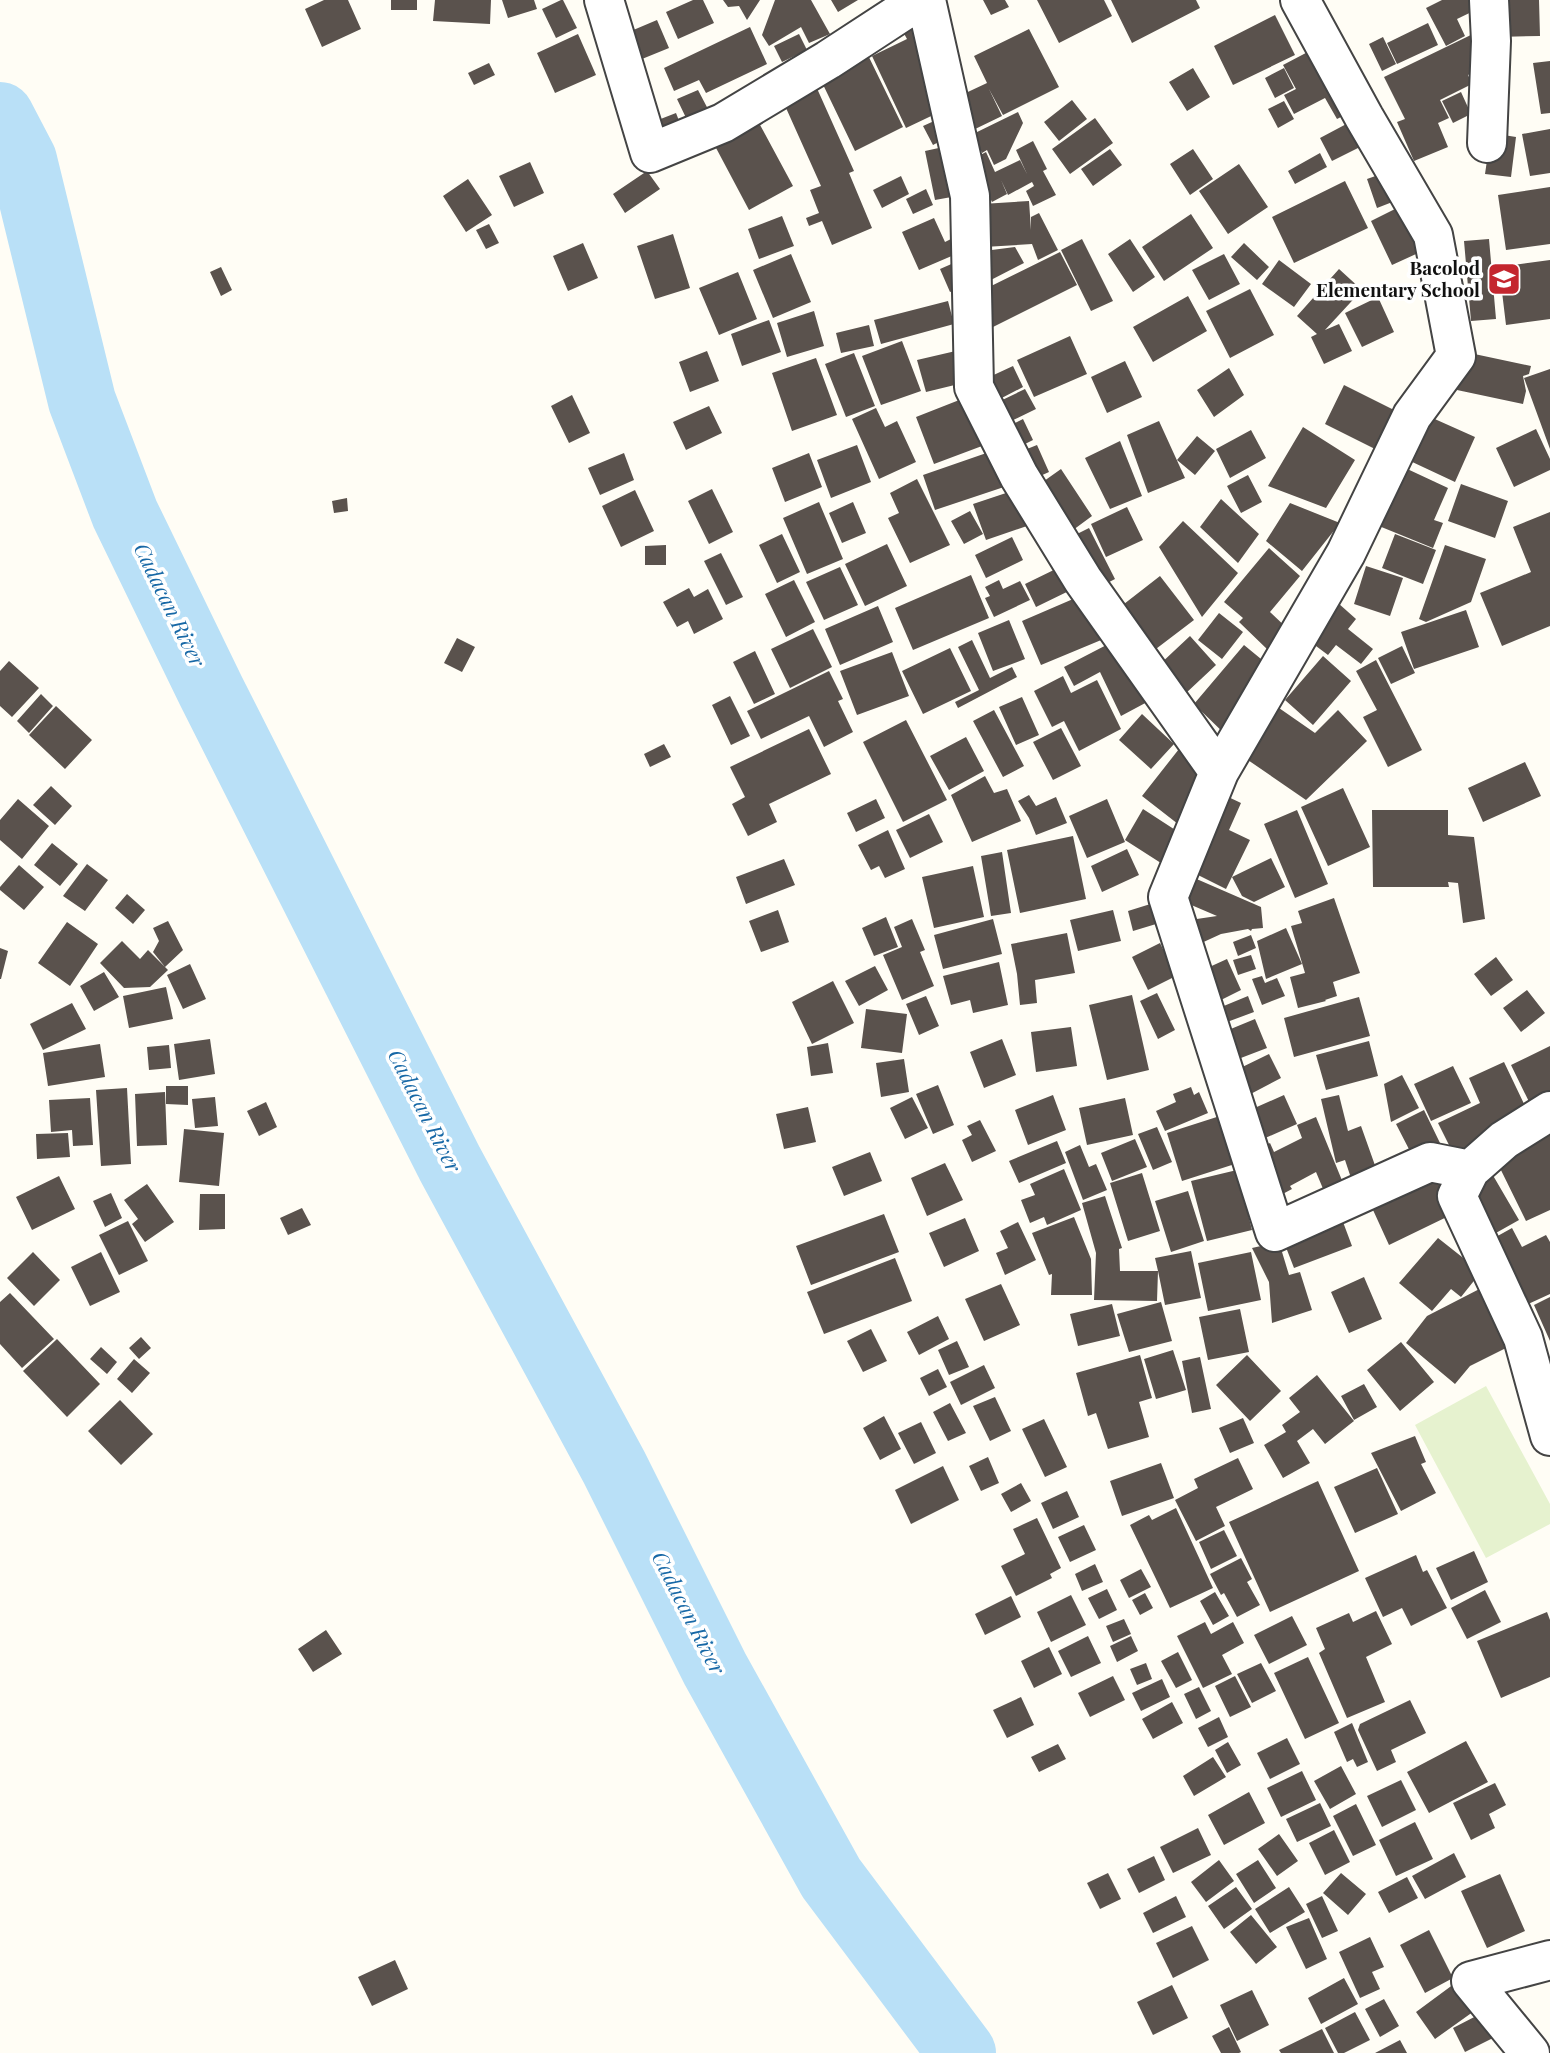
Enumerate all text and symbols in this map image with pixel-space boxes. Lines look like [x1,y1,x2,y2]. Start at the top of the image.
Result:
place label: Bacolod Elementary School [1316,254,1481,302]
school or university icon: Bacolod Elementary School [1485,260,1523,298]
water label: Cadacan River [129,538,213,672]
water label: Cadacan River [383,1044,469,1177]
water label: Cadacan River [647,1546,733,1679]

